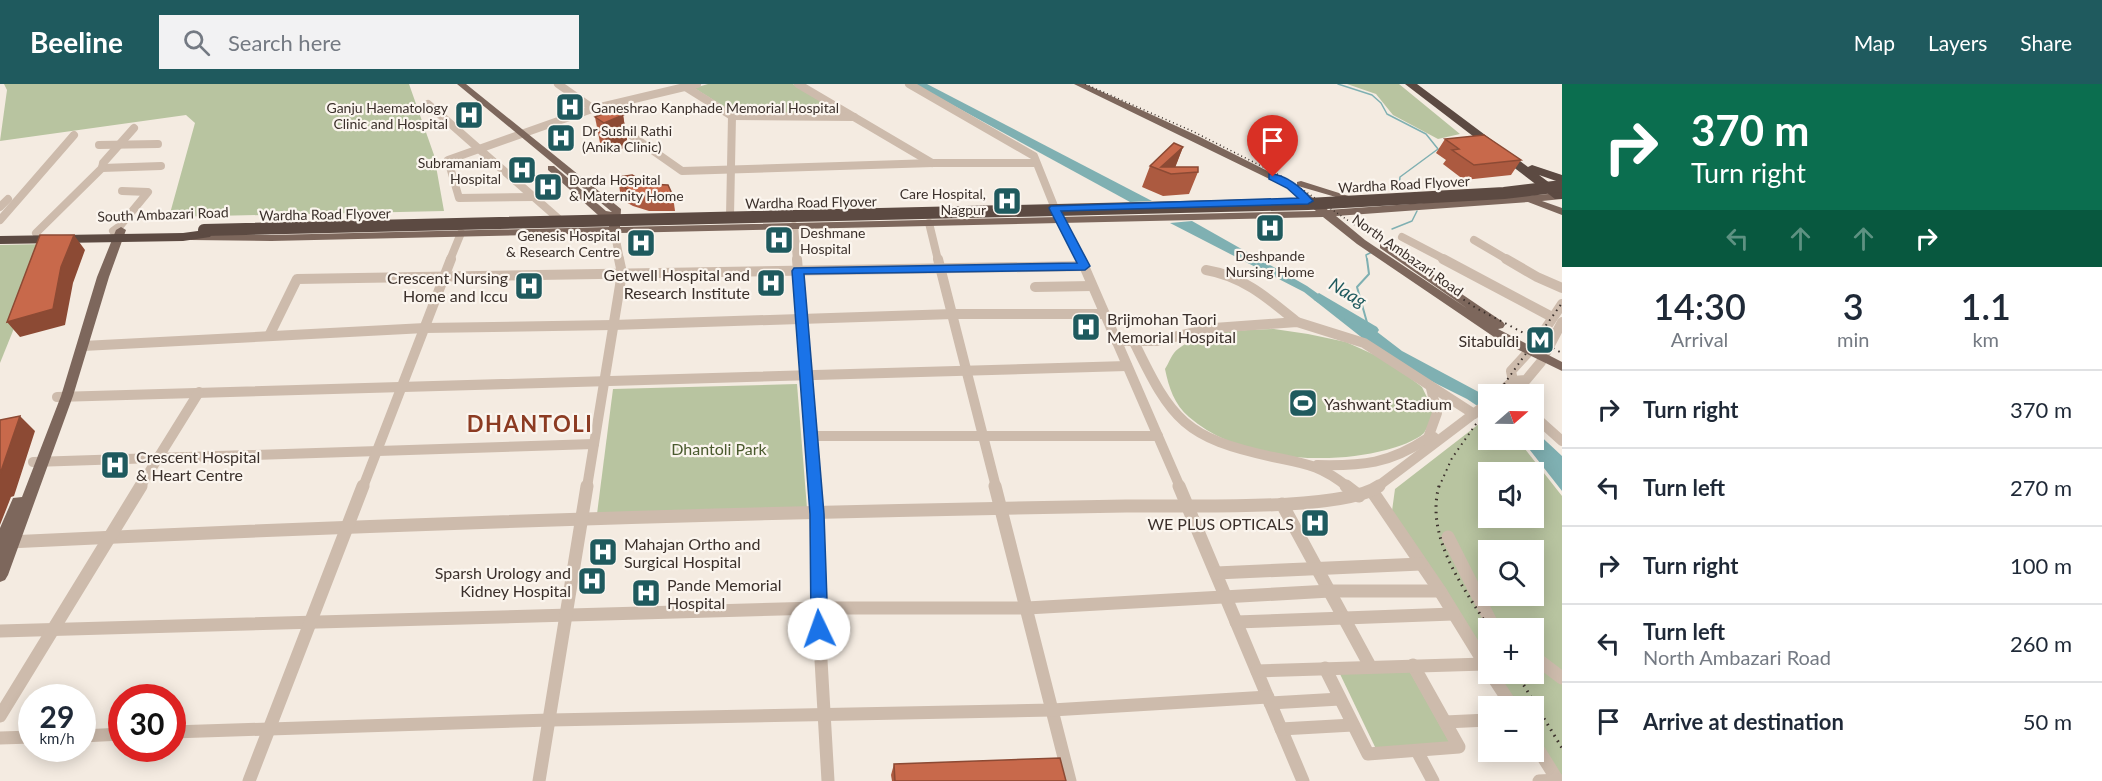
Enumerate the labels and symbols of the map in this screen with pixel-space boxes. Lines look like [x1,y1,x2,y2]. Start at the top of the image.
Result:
hospital icon: Ganeshrao Kanphade Memorial Hospital [554,91,586,123]
place label: Ganju Haematology Clinic and Hospital [326,99,449,132]
hospital icon: Ganju Haematology Clinic and Hospital [453,99,485,131]
place label: Ganeshrao Kanphade Memorial Hospital [591,99,839,116]
pin [1247,115,1298,177]
hospital icon: Dr Sushil Rathi (Anika Clinic) [545,122,577,154]
place label: Dr Sushil Rathi (Anika Clinic) [582,122,672,155]
place label: Subramaniam Hospital [418,154,501,187]
hospital icon: Subramaniam Hospital [506,154,538,186]
hospital icon: Darda Hospital & Maternity Home [532,171,564,203]
place label: Darda Hospital & Maternity Home [569,171,684,204]
street label: Wardha Road Flyover [1338,172,1470,196]
place label: Care Hospital, Nagpur [900,185,986,218]
hospital icon: Care Hospital, Nagpur [991,185,1023,217]
street label: Wardha Road Flyover [745,192,877,212]
street label: South Ambazari Road [97,203,229,225]
street label: Wardha Road Flyover [259,204,391,224]
street label: North Ambazari Road [1349,210,1467,300]
hospital icon: Deshpande Nursing Home [1254,212,1286,244]
hospital icon: Deshmane Hospital [763,224,795,256]
place label: Deshmane Hospital [800,224,866,257]
place label: Genesis Hospital & Research Centre [506,227,620,260]
hospital icon: Genesis Hospital & Research Centre [625,227,657,259]
place label: Deshpande Nursing Home [1226,247,1314,280]
place label: Getwell Hospital and Research Institute [604,265,750,302]
hospital icon: Getwell Hospital and Research Institute [755,267,787,299]
place label: Crescent Nursing Home and Iccu [387,268,508,305]
hospital icon: Crescent Nursing Home and Iccu [513,270,545,302]
water label: Naag [1325,272,1371,312]
place label: Brijmohan Taori Memorial Hospital [1107,309,1236,346]
hospital icon: Brijmohan Taori Memorial Hospital [1070,311,1102,343]
metro station icon: Sitabuldi [1524,324,1556,356]
place label: Sitabuldi [1458,331,1519,350]
north arrow [1478,384,1544,450]
sports icon: Yashwant Stadium [1287,387,1319,419]
place label: Yashwant Stadium [1324,394,1452,413]
district label: DHANTOLI [467,410,593,437]
park label: Dhantoli Park [671,439,768,458]
place label: Crescent Hospital & Heart Centre [136,447,260,484]
hospital icon: Crescent Hospital & Heart Centre [99,449,131,481]
hospital icon: WE PLUS OPTICALS [1299,507,1331,539]
place label: WE PLUS OPTICALS [1147,514,1294,533]
place label: Mahajan Ortho and Surgical Hospital [624,534,760,571]
hospital icon: Mahajan Ortho and Surgical Hospital [587,536,619,568]
place label: Sparsh Urology and Kidney Hospital [435,563,571,600]
hospital icon: Sparsh Urology and Kidney Hospital [576,565,608,597]
place label: Pande Memorial Hospital [667,575,781,612]
hospital icon: Pande Memorial Hospital [630,577,662,609]
position arrow [787,597,851,661]
speed limit sign: 30 [108,684,186,762]

